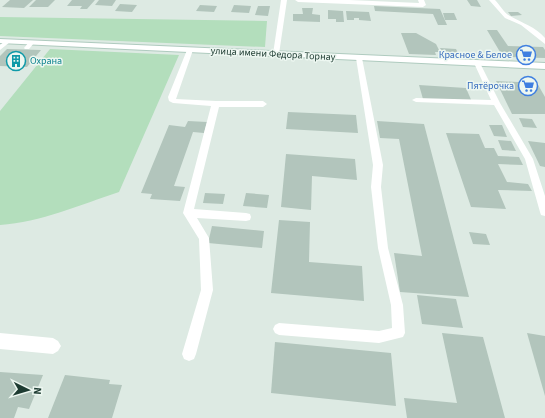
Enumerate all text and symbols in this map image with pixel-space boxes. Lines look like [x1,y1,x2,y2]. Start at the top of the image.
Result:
street label: улица имени Федора Торнау [210,44,336,64]
supermarket icon: Красное & Белое [515,44,537,66]
place label: Красное & Белое [439,48,512,62]
building icon: Охрана [5,50,27,72]
place label: Охрана [30,54,62,68]
supermarket icon: Пятёрочка [517,75,539,97]
place label: Пятёрочка [467,79,514,93]
north arrow [8,370,48,410]
text: N [30,387,45,395]

